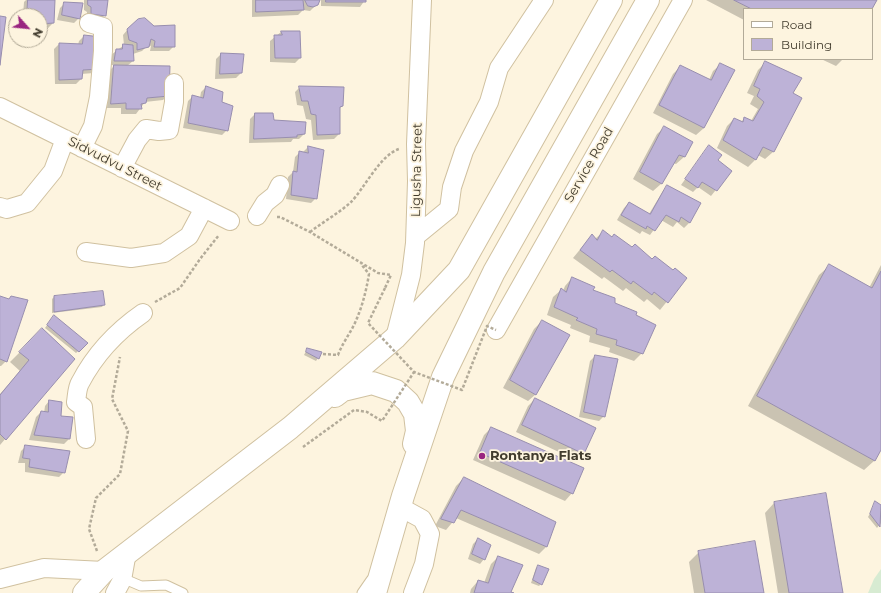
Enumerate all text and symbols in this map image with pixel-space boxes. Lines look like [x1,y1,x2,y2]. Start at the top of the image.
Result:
north arrow [8,8,48,48]
legend [743,8,873,60]
text: Road [781,17,812,32]
text: N [30,26,46,40]
text: Building [781,37,832,52]
street label: Ligusha Street [408,123,426,217]
street label: Service Road [561,125,617,205]
street label: Sidvudvu Street [65,134,165,194]
place label: Rontanya Flats [490,448,591,464]
marker: Rontanya Flats [477,451,487,461]

